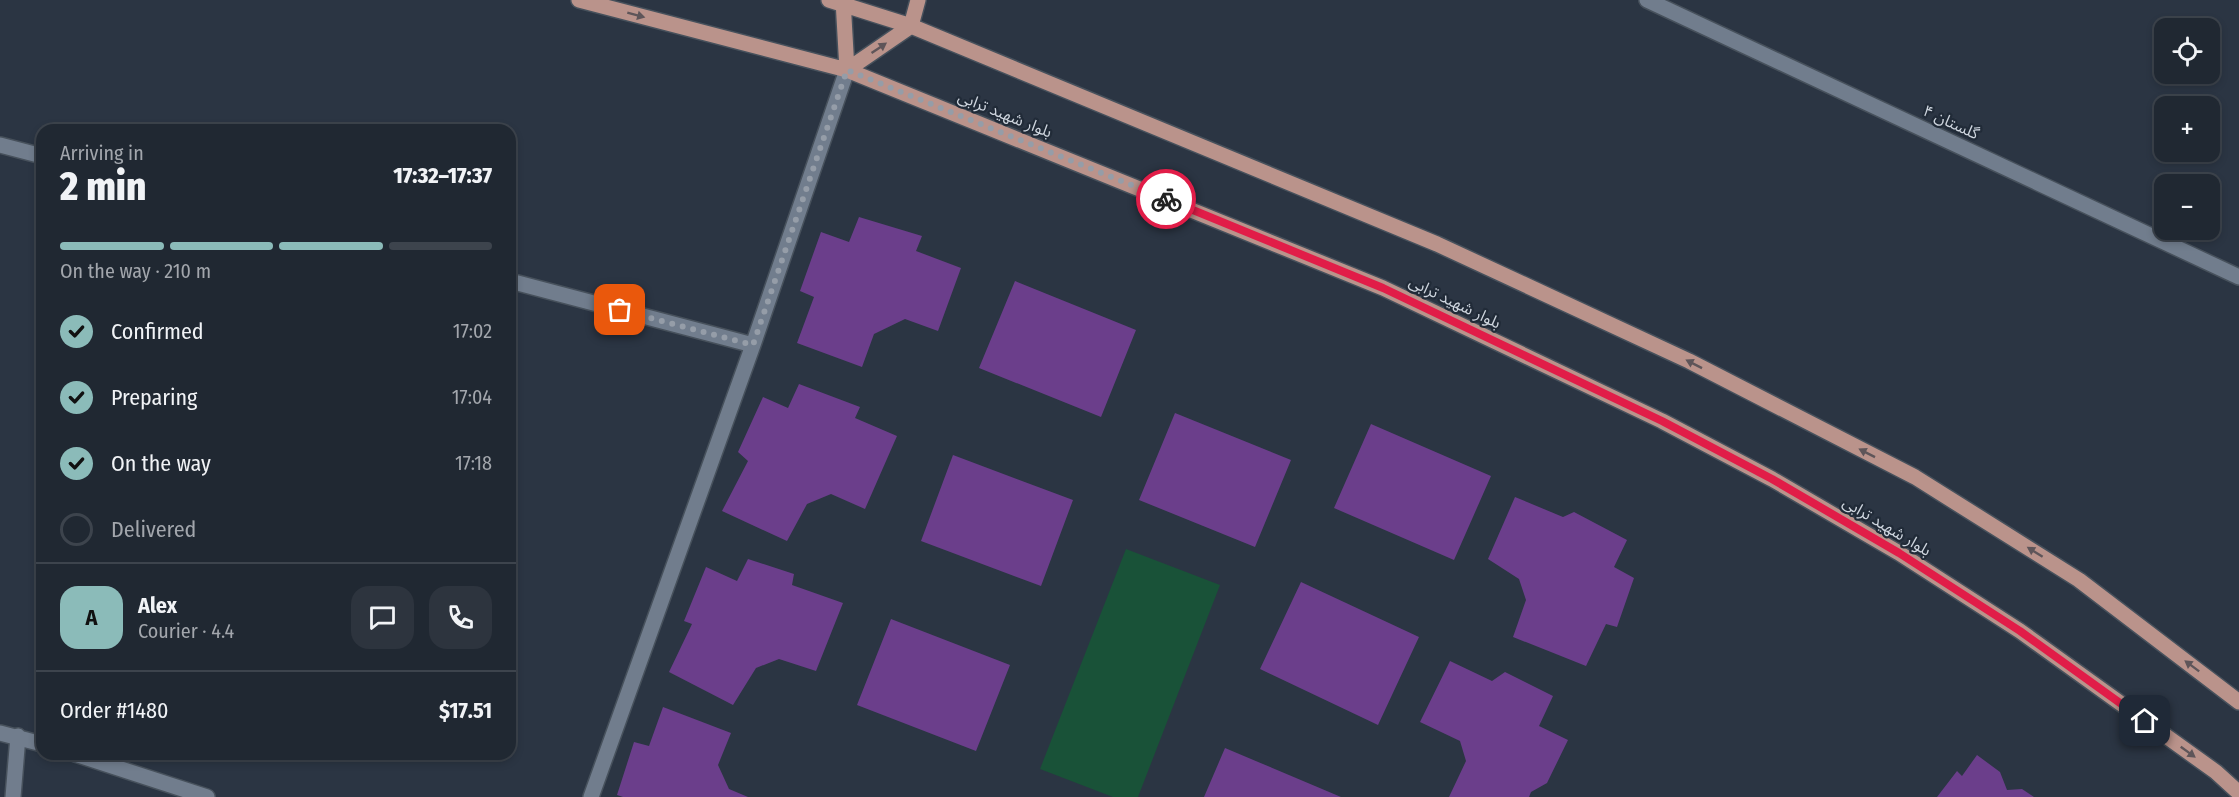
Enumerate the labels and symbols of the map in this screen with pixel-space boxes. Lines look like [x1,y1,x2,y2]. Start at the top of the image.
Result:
one-way arrow [627,10,645,20]
one-way arrow [871,43,887,54]
street label: بلوار شهید ترابی [955,87,1055,141]
street label: گلستان ۴ [1920,101,1982,143]
courier [1136,169,1196,229]
street label: بلوار شهید ترابی [1406,272,1504,332]
pin [594,284,645,335]
one-way arrow [1685,359,1702,368]
one-way arrow [1858,448,1876,458]
street label: بلوار شهید ترابی [1839,492,1935,560]
one-way arrow [2027,547,2043,558]
one-way arrow [2185,661,2200,673]
pin [2119,695,2170,746]
one-way arrow [2179,746,2195,758]

